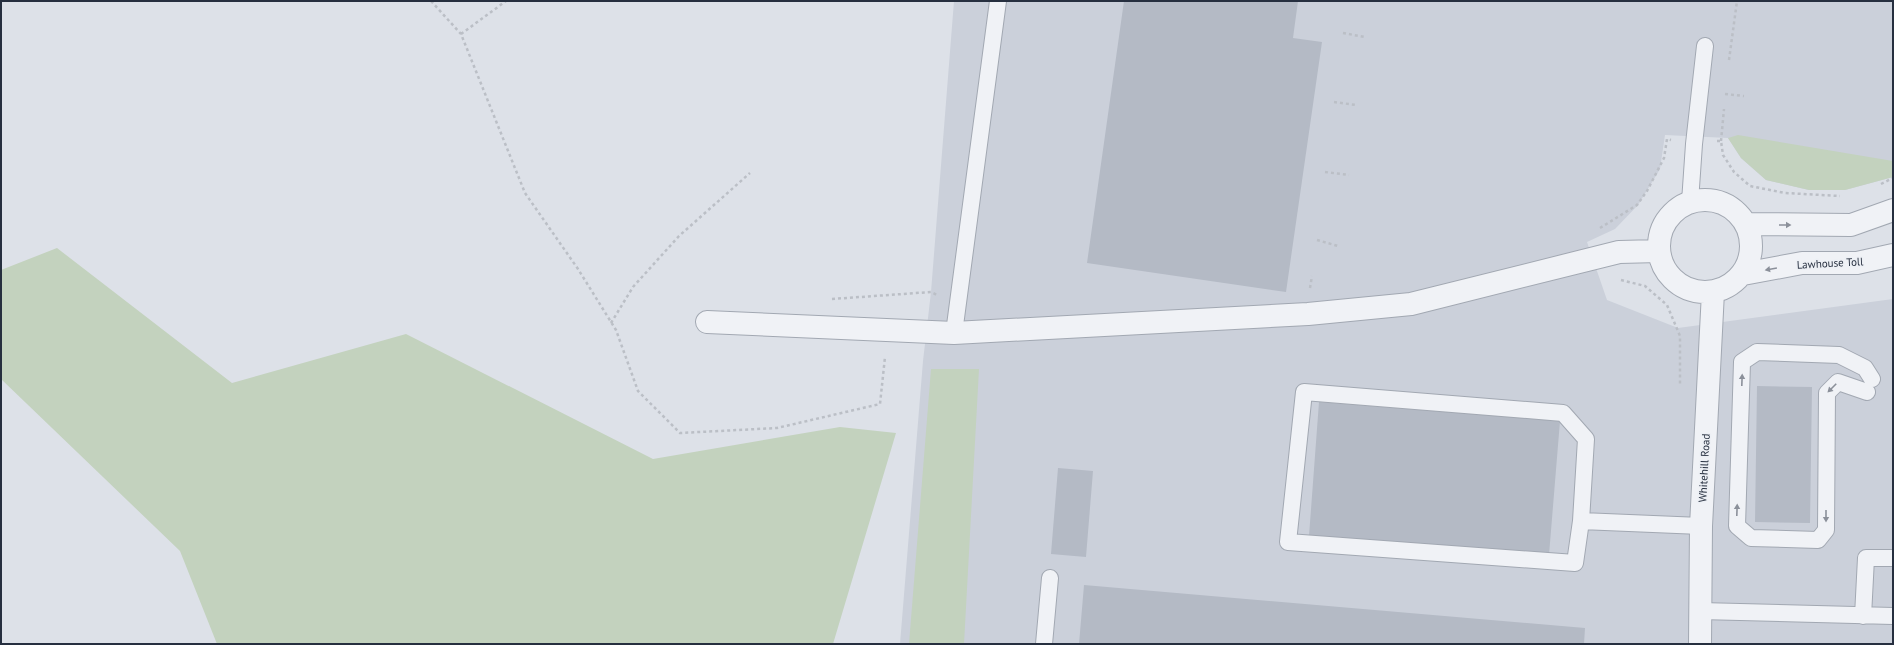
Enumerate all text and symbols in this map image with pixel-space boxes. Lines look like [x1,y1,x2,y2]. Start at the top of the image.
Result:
one-way arrow [1779,222,1792,228]
street label: Lawhouse Toll [1796,254,1864,272]
one-way arrow [1765,266,1778,272]
one-way arrow [1738,374,1745,386]
one-way arrow [1827,383,1837,393]
street label: Whitehill Road [1695,433,1713,503]
one-way arrow [1734,503,1740,516]
one-way arrow [1823,510,1829,523]

